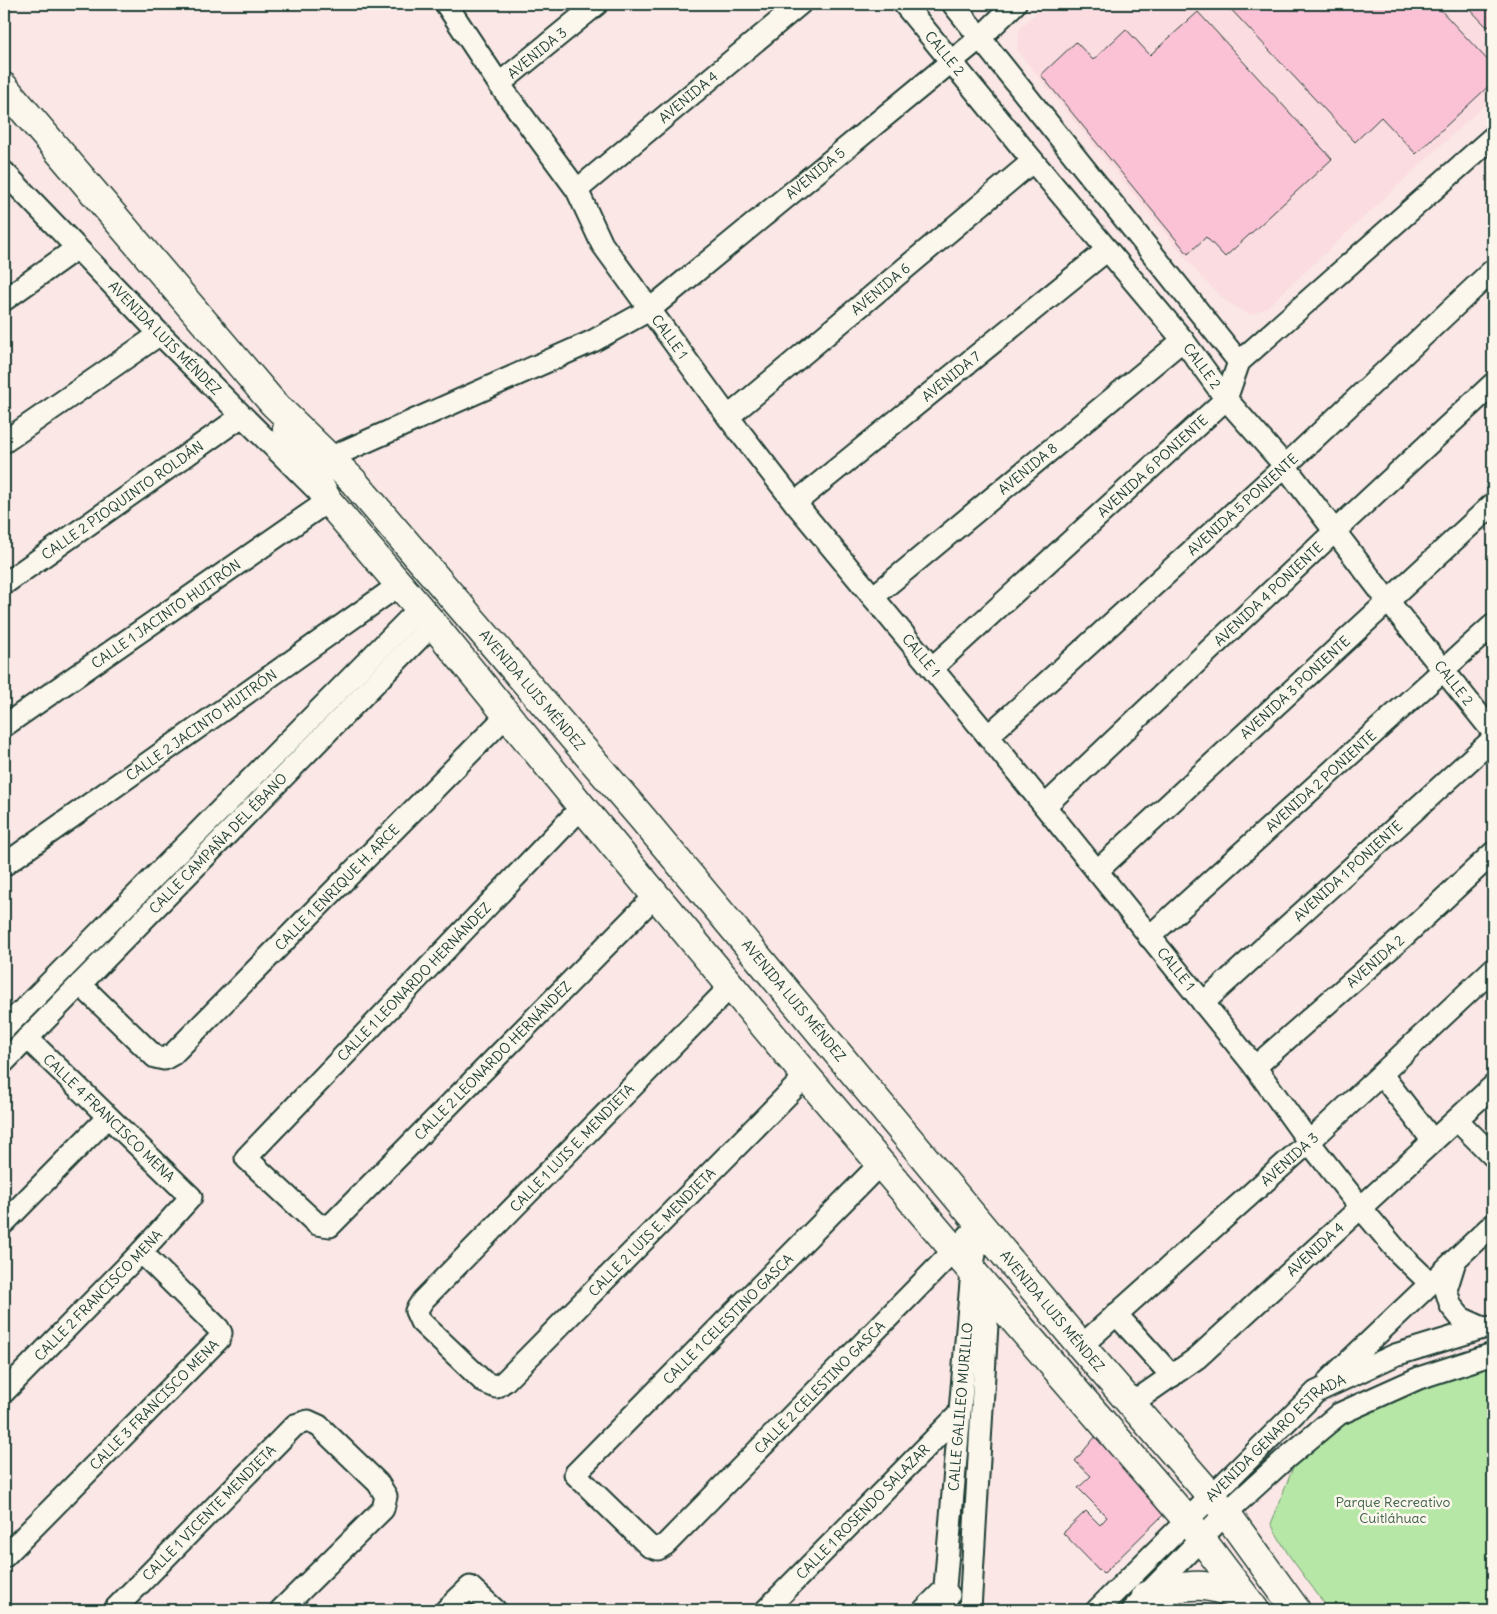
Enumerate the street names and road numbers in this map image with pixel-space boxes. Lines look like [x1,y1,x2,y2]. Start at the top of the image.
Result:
street label: AVENIDA 3 [504,23,570,83]
street label: CALLE 2 [921,27,969,80]
street label: AVENIDA 4 [655,67,722,127]
street label: AVENIDA 5 [782,144,849,203]
street label: AVENIDA 6 [847,259,914,319]
street label: AVENIDA LUIS MÉNDEZ [105,277,225,399]
street label: CALLE 1 [647,311,692,363]
street label: CALLE 2 [1179,339,1225,393]
street label: AVENIDA 7 [918,347,984,406]
street label: AVENIDA 6 PONIENTE [1094,411,1212,521]
street label: CALLE 2 PIOQUINTO ROLDÁN [38,437,207,564]
street label: AVENIDA 8 [994,439,1061,499]
street label: AVENIDA 5 PONIENTE [1183,450,1302,560]
street label: AVENIDA 4 PONIENTE [1210,538,1327,650]
street label: CALLE 1 JACINTO HUITRÓN [88,555,244,673]
street label: AVENIDA LUIS MÉNDEZ [476,626,589,754]
street label: CALLE 1 [898,630,944,681]
street label: AVENIDA 3 PONIENTE [1236,632,1354,743]
street label: CALLE 2 [1430,657,1477,710]
street label: CALLE 2 JACINTO HUITRÓN [122,665,280,785]
street label: AVENIDA 2 PONIENTE [1262,726,1380,836]
street label: CALLE CAMPAÑA DEL ÉBANO [145,769,291,917]
street label: AVENIDA 1 PONIENTE [1290,817,1406,925]
street label: CALLE 1 ENRIQUE H. ARCE [271,821,403,954]
street label: CALLE 1 LEONARDO HERNÁNDEZ [333,899,495,1065]
street label: AVENIDA 2 [1342,931,1408,992]
street label: AVENIDA LUIS MÉNDEZ [738,936,850,1065]
street label: CALLE 1 [1153,944,1199,994]
street label: CALLE 2 LEONARDO HERNÁNDEZ [411,977,575,1144]
street label: CALLE 4 FRANCISCO MENA [39,1050,179,1186]
street label: CALLE 1 LUIS E. MENDIETA [506,1080,638,1216]
street label: AVENIDA 3 [1257,1129,1322,1190]
street label: CALLE 2 LUIS E. MENDIETA [585,1164,719,1300]
street label: AVENIDA 4 [1283,1218,1348,1280]
street label: CALLE 2 FRANCISCO MENA [30,1226,166,1365]
street label: AVENIDA LUIS MÉNDEZ [996,1247,1108,1376]
street label: CALLE 1 CELESTINO GASCA [659,1250,797,1388]
street label: CALLE 2 CELESTINO GASCA [751,1317,889,1458]
street label: CALLE GALILEO MURILLO [944,1322,977,1492]
street label: CALLE 3 FRANCISCO MENA [86,1336,223,1474]
street label: AVENIDA GENARO ESTRADA [1202,1370,1349,1506]
street label: CALLE 1 ROSENDO SALAZAR [792,1440,933,1583]
street label: CALLE 1 VICENTE MENDIETA [139,1441,280,1585]

